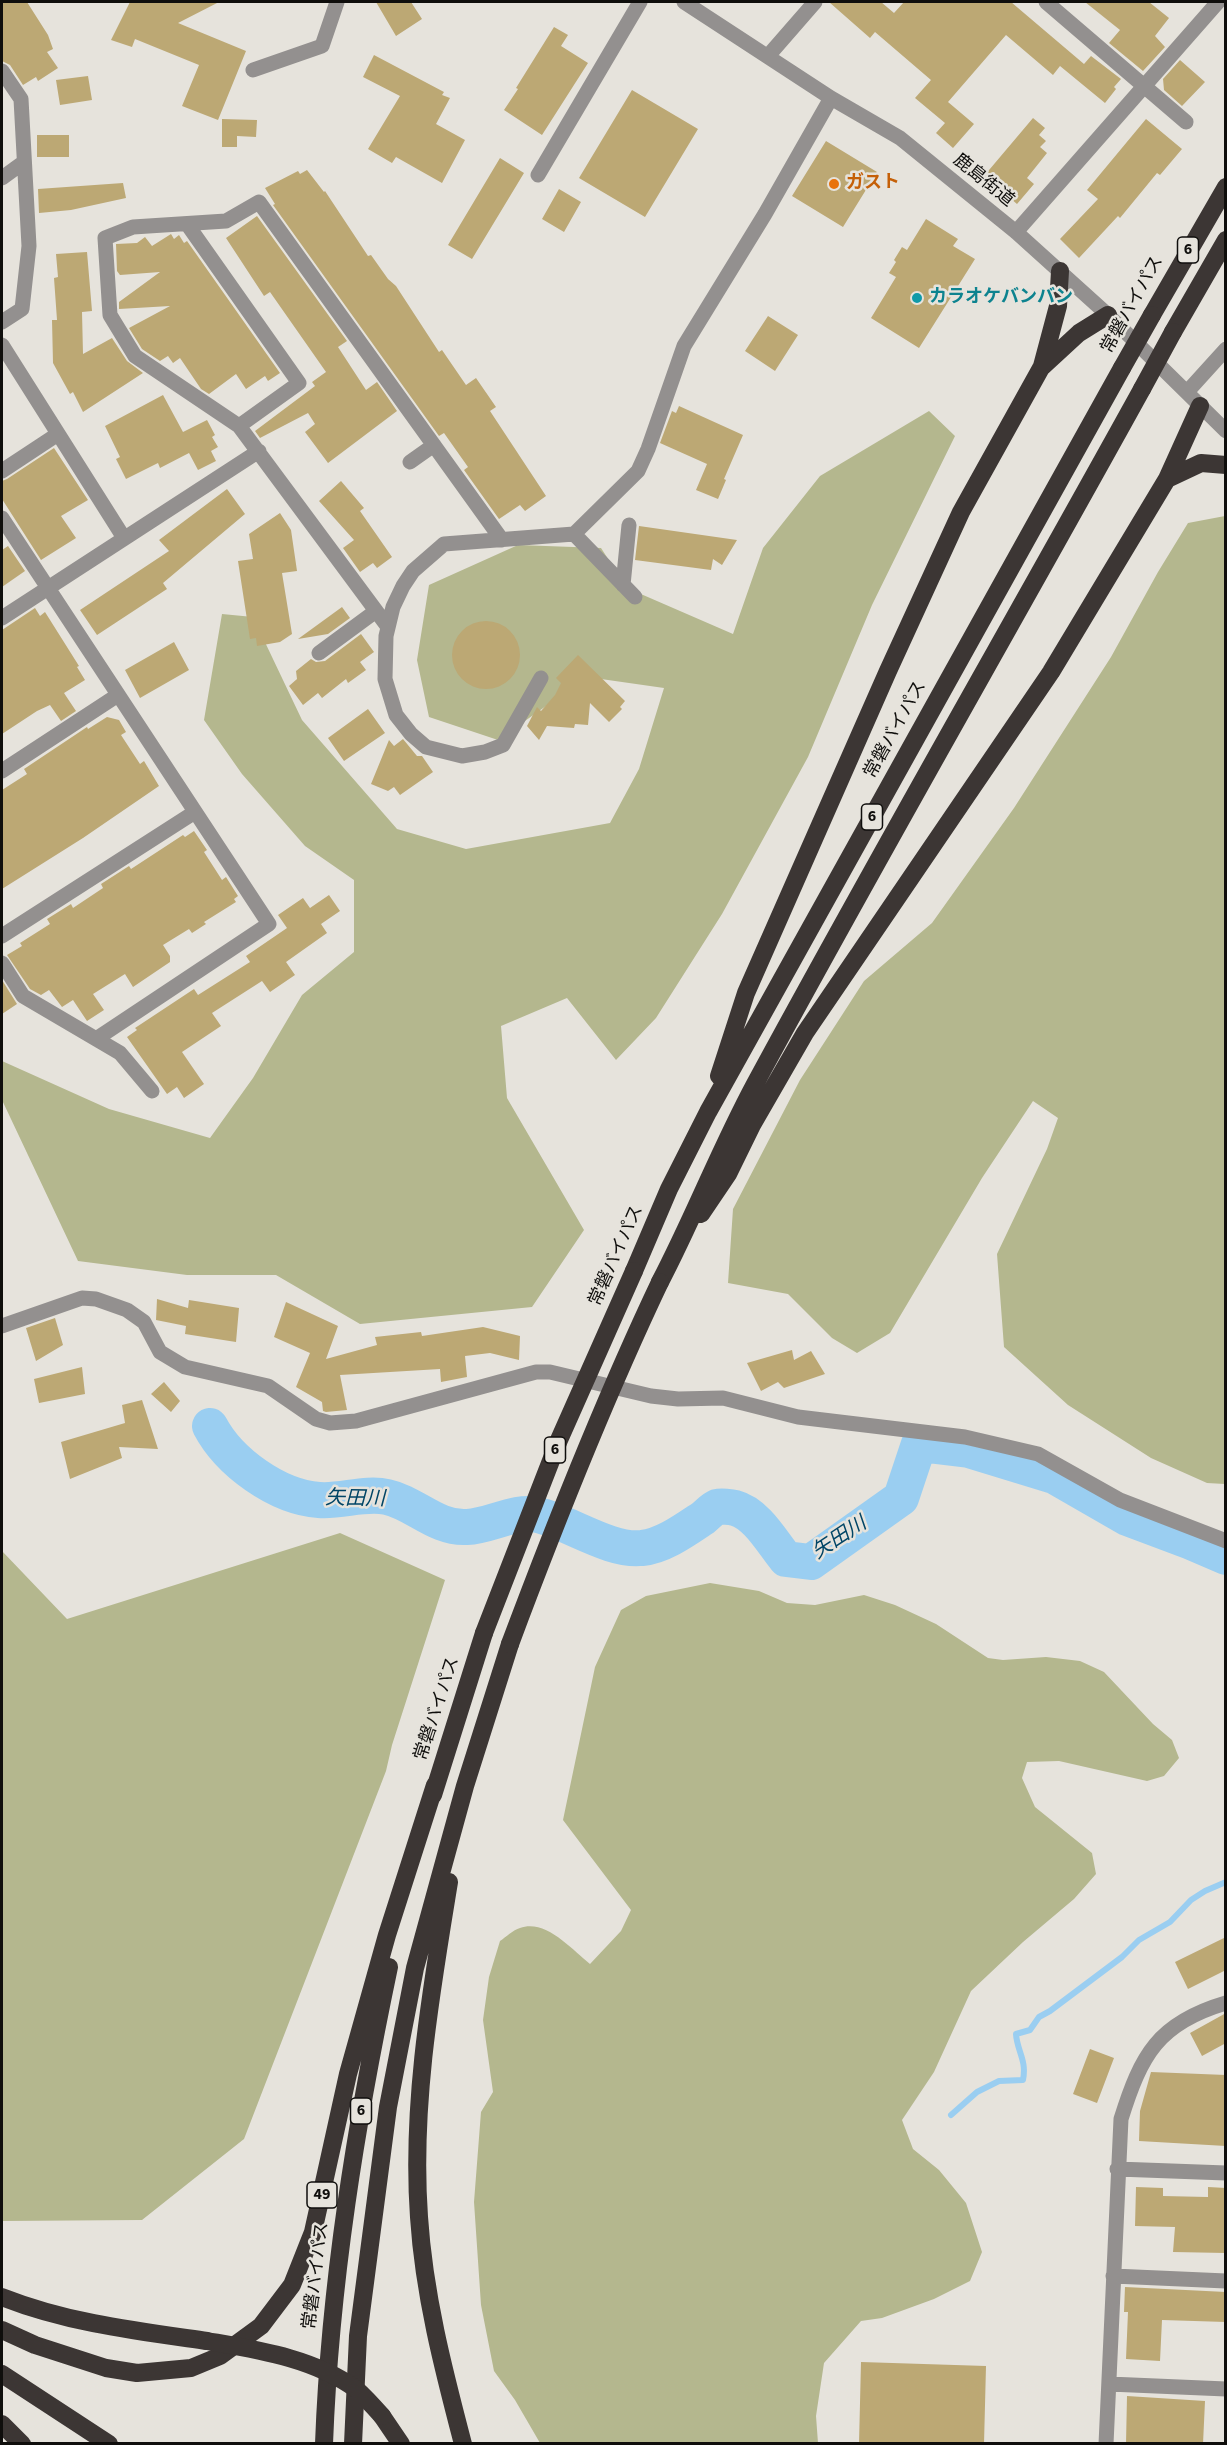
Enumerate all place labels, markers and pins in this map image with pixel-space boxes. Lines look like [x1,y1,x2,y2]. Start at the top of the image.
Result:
place label: ガスト [846,173,900,195]
marker: ガスト [827,177,841,191]
place label: カラオケバンバン [929,287,1073,309]
marker: カラオケバンバン [910,291,924,305]

